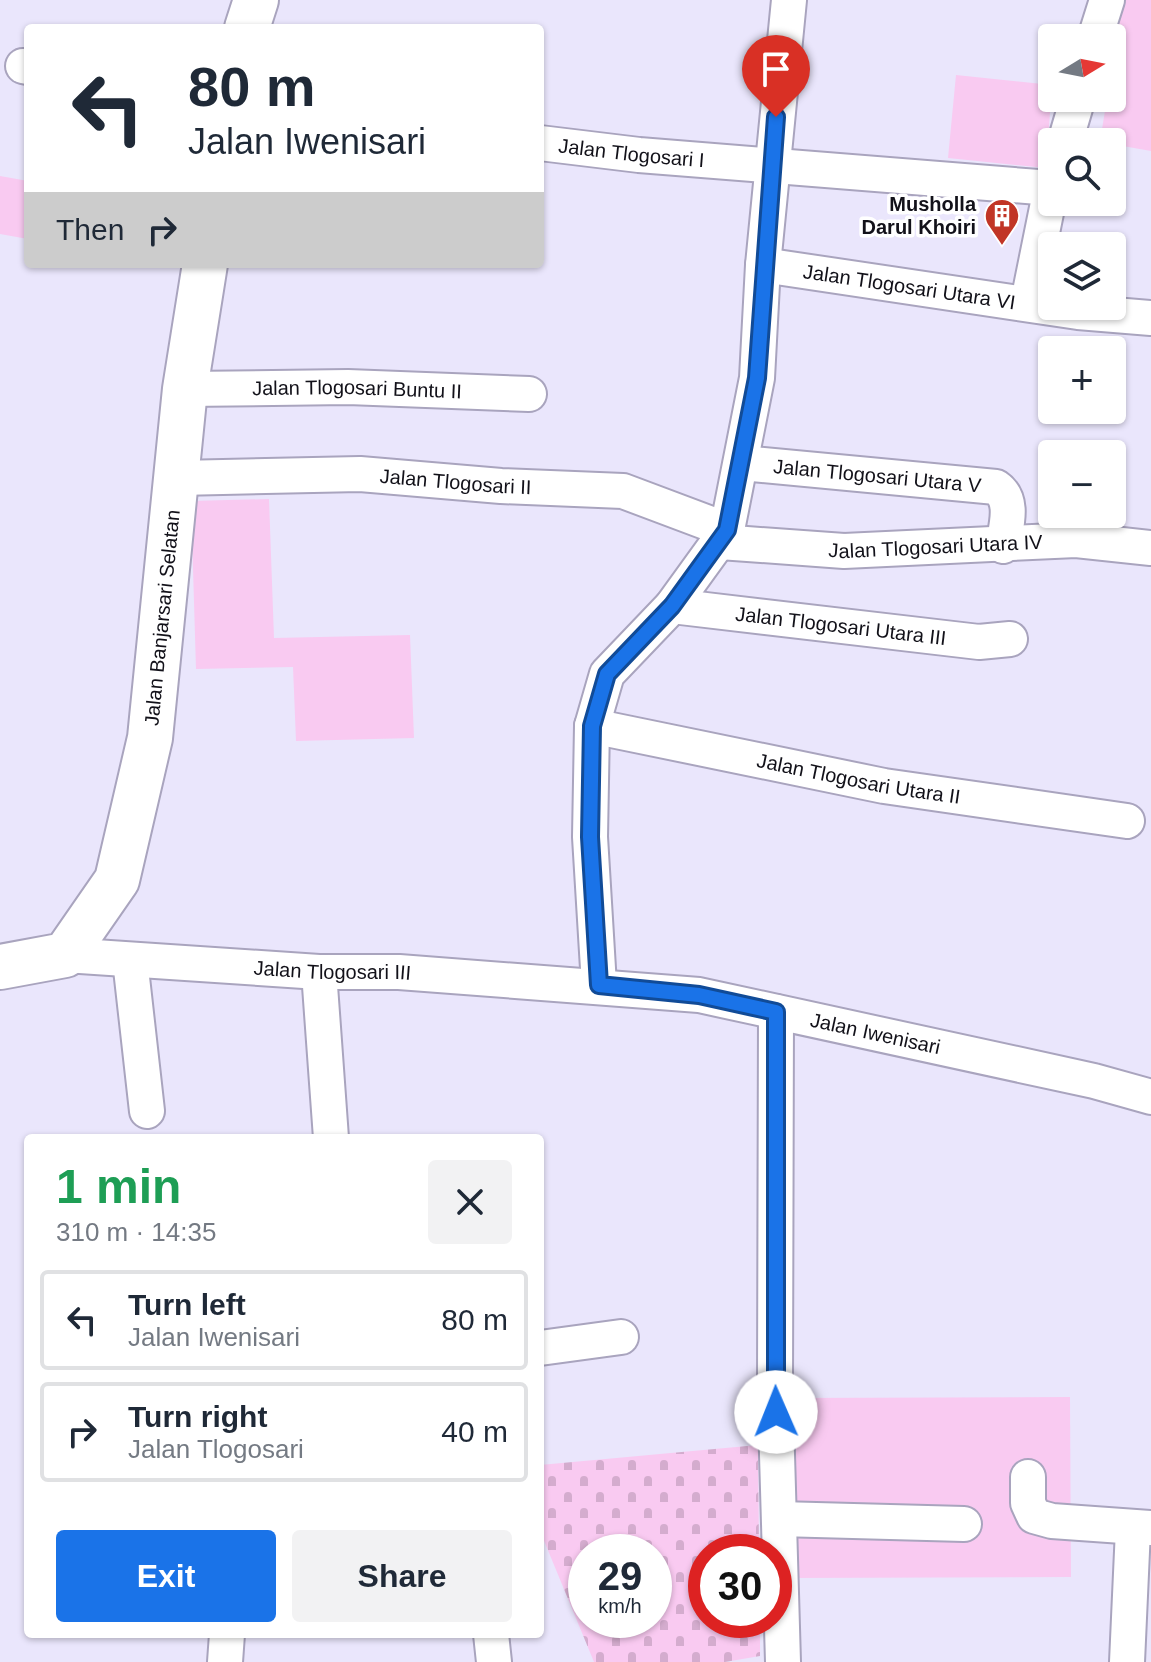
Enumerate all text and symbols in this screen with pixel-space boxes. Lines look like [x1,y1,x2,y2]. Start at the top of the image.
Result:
north arrow [1038,24,1126,112]
map controls [1038,24,1126,528]
pin [742,35,810,117]
icon: arrive [754,47,798,91]
text: 80 m [188,55,316,118]
icon: left [56,56,160,160]
text: Jalan Iwenisari [188,121,426,162]
button: search [1038,128,1126,216]
street label: Jalan Tlogosari I [557,134,705,171]
place label: Musholla Darul Khoiri [862,193,977,238]
building icon: Musholla Darul Khoiri [983,197,1021,247]
icon: right [140,208,184,252]
text: Then [56,213,124,246]
button: layers [1038,232,1126,320]
street label: Jalan Tlogosari Utara VI [802,260,1017,314]
button: + [1038,336,1126,424]
street label: Jalan Tlogosari Buntu II [252,376,462,402]
button: − [1038,440,1126,528]
street label: Jalan Tlogosari Utara V [772,455,983,497]
street label: Jalan Tlogosari II [379,465,532,498]
street label: Jalan Banjarsari Selatan [140,509,184,727]
street label: Jalan Tlogosari Utara IV [828,531,1044,562]
street label: Jalan Tlogosari Utara III [734,603,947,649]
street label: Jalan Tlogosari Utara II [755,749,962,808]
street label: Jalan Tlogosari III [253,957,412,984]
street label: Jalan Iwenisari [808,1009,942,1058]
text: 1 min [56,1160,181,1213]
button: close [428,1160,512,1244]
text: 310 m · 14:35 [56,1217,216,1247]
text: Turn left [128,1288,246,1321]
icon: left [60,1298,104,1342]
text: 80 m [441,1303,508,1336]
text: Jalan Iwenisari [128,1322,300,1352]
position arrow [734,1370,818,1454]
text: Turn right [128,1400,267,1433]
icon: right [60,1410,104,1454]
text: 40 m [441,1415,508,1448]
text: Jalan Tlogosari [128,1434,304,1464]
button: Exit [56,1530,276,1622]
button: Share [292,1530,512,1622]
speed limit sign: 30 [688,1534,792,1638]
text: 29 [598,1554,642,1598]
text: km/h [598,1595,642,1617]

